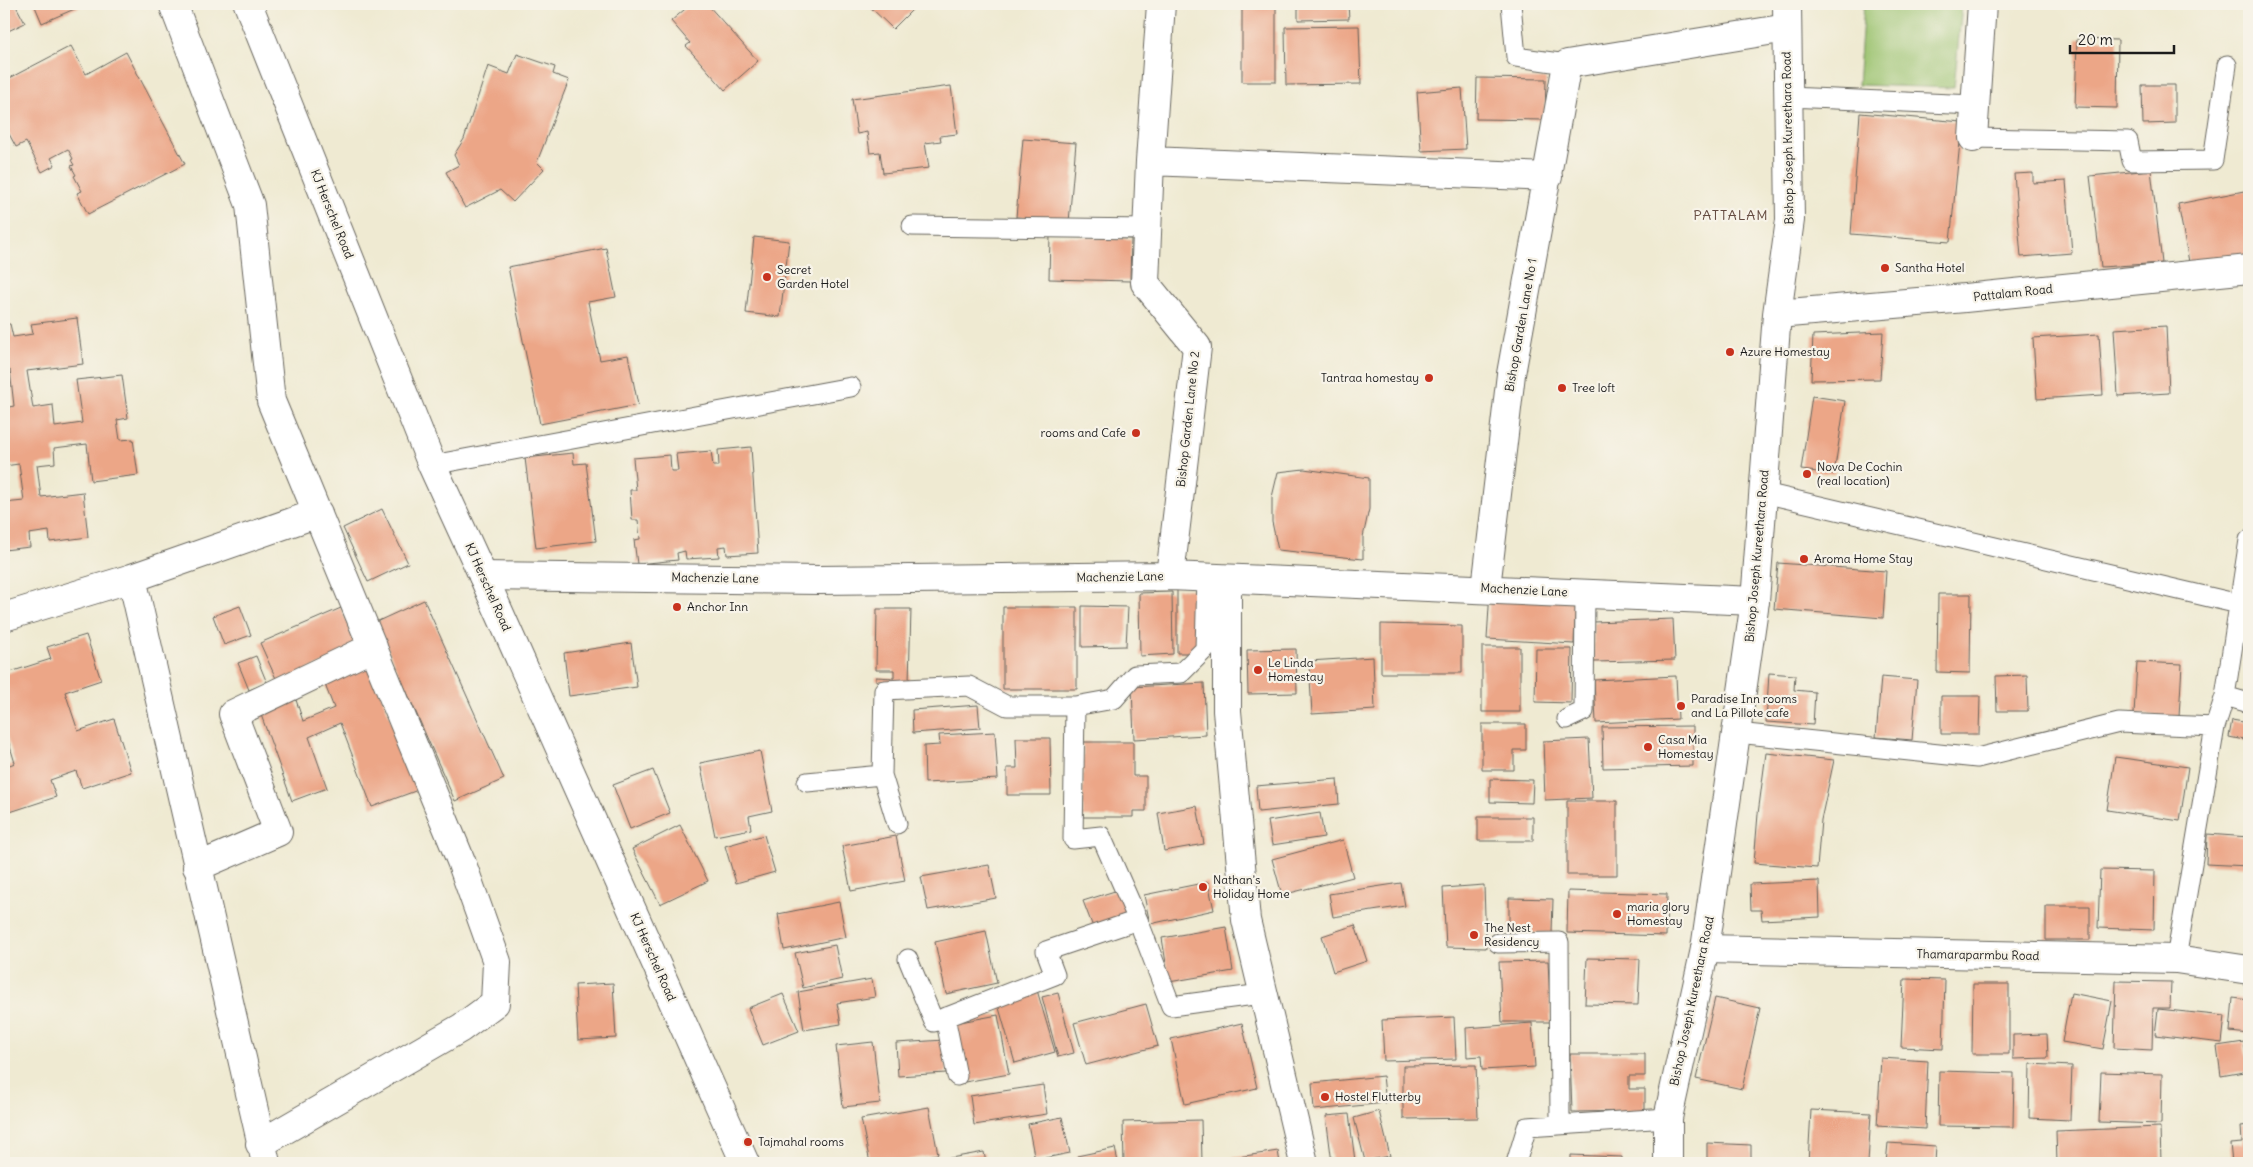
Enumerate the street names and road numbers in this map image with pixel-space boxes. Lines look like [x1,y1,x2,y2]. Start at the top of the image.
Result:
street label: Bishop Joseph Kureethara Road [1778,51,1797,225]
street label: KJ Herschel Road [308,167,357,261]
street label: Bishop Garden Lane No 1 [1501,257,1540,393]
street label: Pattalam Road [1972,281,2053,304]
street label: Bishop Garden Lane No 2 [1173,350,1202,488]
street label: Bishop Joseph Kureethara Road [1741,469,1772,643]
street label: KJ Herschel Road [462,540,515,633]
street label: Machenzie Lane [1076,568,1164,585]
street label: Machenzie Lane [671,569,759,586]
street label: Machenzie Lane [1480,580,1568,599]
street label: KJ Herschel Road [627,910,680,1003]
street label: Bishop Joseph Kureethara Road [1666,915,1717,1087]
street label: Thamaraparmbu Road [1916,946,2040,963]

